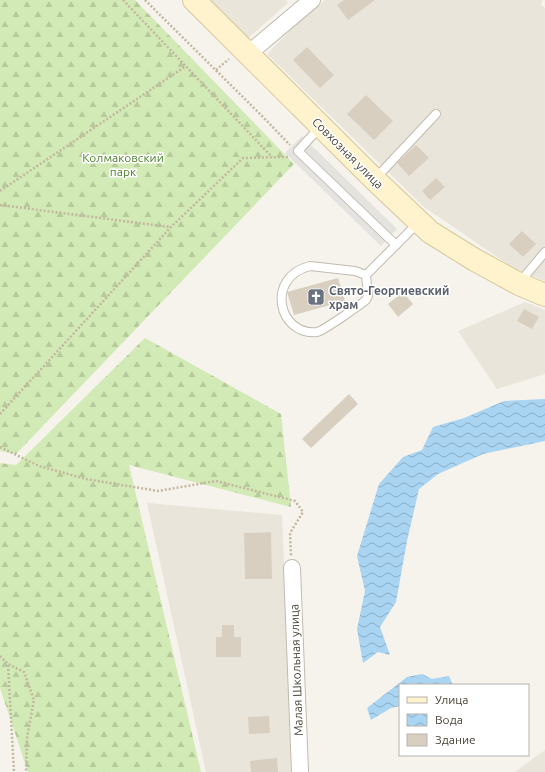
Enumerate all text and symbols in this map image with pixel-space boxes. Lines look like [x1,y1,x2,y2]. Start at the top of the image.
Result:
street label: Совхозная улица [310,115,386,191]
park label: Колмаковский парк [82,151,164,178]
place label: Свято-Георгиевский храм [329,284,449,311]
church icon: Свято-Георгиевский храм [306,287,326,307]
street label: Малая Школьная улица [287,604,305,736]
legend [399,684,529,756]
text: Улица [435,693,468,706]
text: Вода [435,713,463,726]
text: Здание [435,733,476,746]

